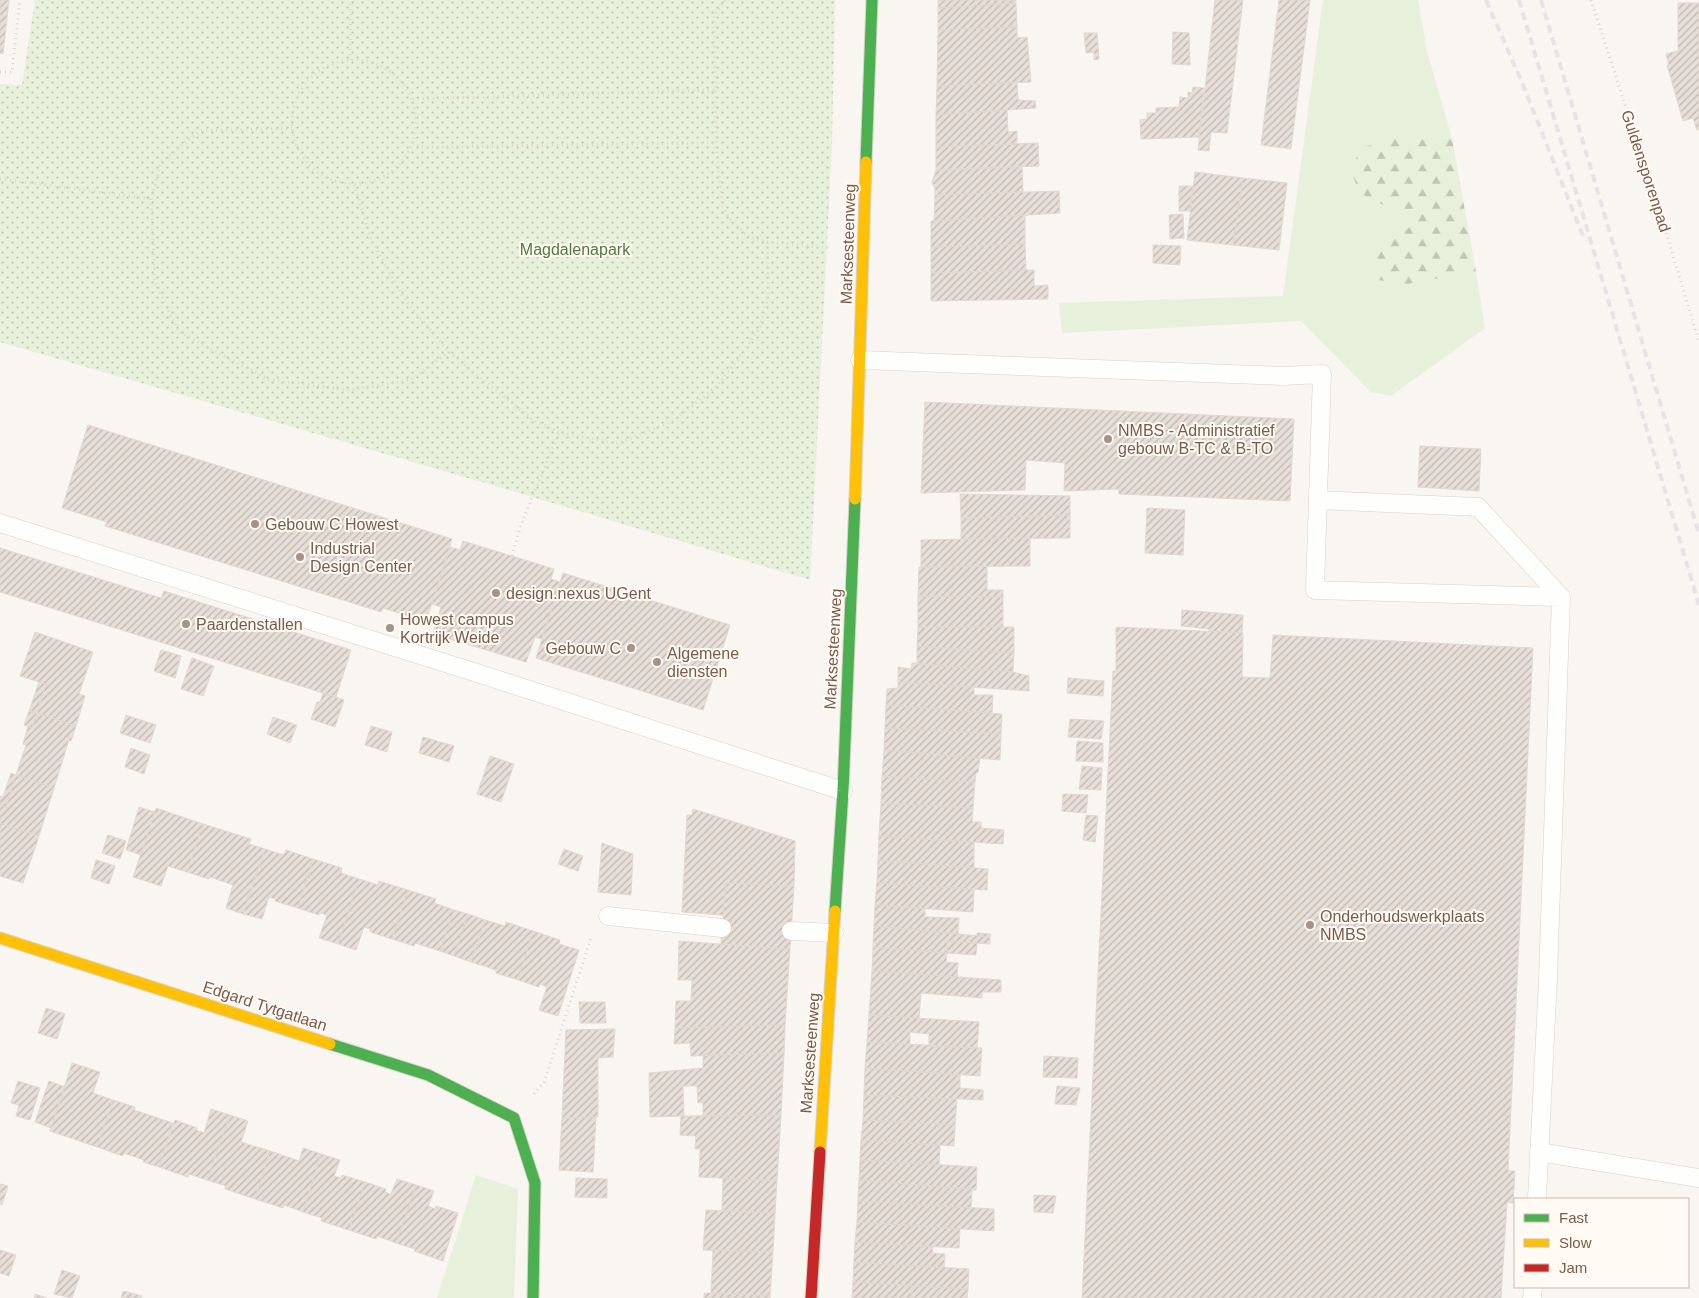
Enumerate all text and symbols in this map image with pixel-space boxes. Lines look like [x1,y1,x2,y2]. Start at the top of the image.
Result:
street label: Guldensporenpad [1618,108,1674,234]
street label: Marksesteenweg [837,183,859,305]
park label: Magdalenapark [520,241,631,258]
place label: NMBS - Administratief gebouw B-TC & B-TO [1118,422,1275,457]
marker: NMBS - Administratief gebouw B-TC & B-TO [1102,433,1114,445]
place label: Gebouw C Howest [265,516,399,533]
marker: Gebouw C Howest [249,518,261,530]
place label: Industrial Design Center [310,540,413,575]
marker: Industrial Design Center [294,551,306,563]
place label: design.nexus UGent [506,585,652,602]
marker: design.nexus UGent [490,587,502,599]
street label: Marksesteenweg [821,588,845,710]
place label: Howest campus Kortrijk Weide [400,611,514,646]
place label: Paardenstallen [196,616,303,633]
marker: Paardenstallen [180,618,192,630]
marker: Howest campus Kortrijk Weide [384,622,396,634]
place label: Gebouw C [545,640,621,657]
marker: Gebouw C [625,642,637,654]
place label: Algemene diensten [667,645,739,680]
marker: Algemene diensten [651,656,663,668]
place label: Onderhoudswerkplaats NMBS [1320,908,1485,943]
marker: Onderhoudswerkplaats NMBS [1304,919,1316,931]
street label: Edgard Tytgatlaan [201,978,329,1034]
street label: Marksesteenweg [797,992,823,1114]
legend [1514,1198,1689,1288]
text: Fast [1559,1209,1589,1226]
text: Slow [1559,1234,1592,1251]
text: Jam [1559,1259,1587,1276]

